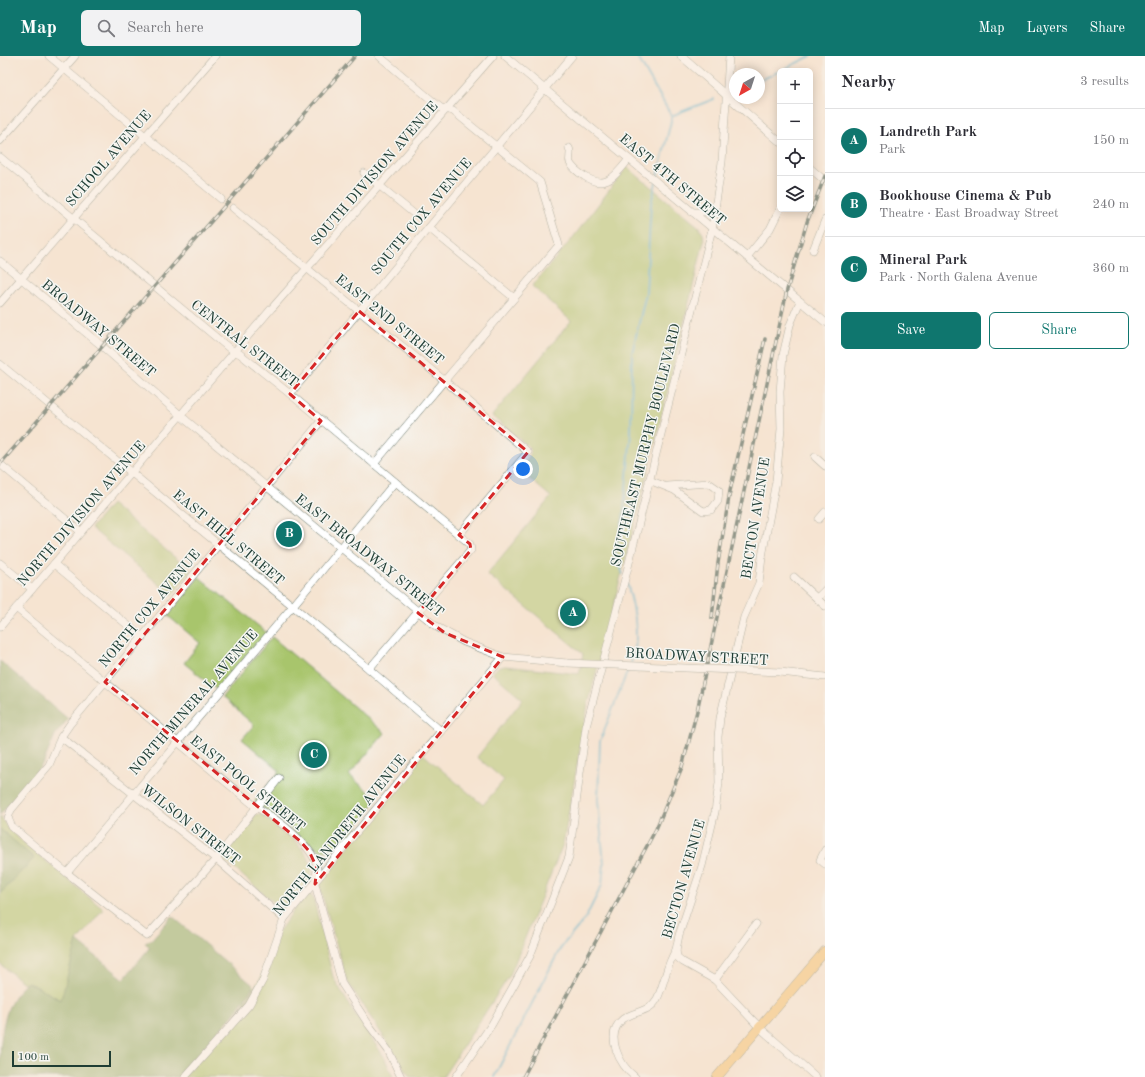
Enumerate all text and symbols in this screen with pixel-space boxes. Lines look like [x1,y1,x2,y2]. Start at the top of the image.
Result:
search box [81,10,361,46]
icon: search [95,17,117,39]
text: Map [20,19,57,38]
text: Search here [127,21,204,36]
text: Map [979,21,1005,35]
text: Layers [1027,21,1068,35]
text: Share [1090,21,1125,35]
north arrow [729,68,765,104]
map controls [777,68,813,212]
button: + [777,68,813,104]
text: Nearby [841,74,896,91]
text: 3 results [1080,75,1129,88]
street label: SOUTH DIVISION AVENUE [309,99,441,248]
button: − [777,104,813,140]
street label: SCHOOL AVENUE [63,108,154,209]
text: Landreth Park [879,125,977,140]
street label: EAST 4TH STREET [617,131,728,228]
text: A [849,134,859,147]
text: 150 m [1092,134,1129,147]
button: locate [777,140,813,176]
text: Park [879,143,906,156]
street label: SOUTH COX AVENUE [369,156,474,278]
button: layers [777,176,813,212]
text: Bookhouse Cinema & Pub [879,189,1051,204]
text: B [849,198,859,211]
text: 240 m [1092,198,1129,211]
text: Theatre · East Broadway Street [879,207,1059,220]
text: Mineral Park [879,253,968,268]
text: C [850,262,858,275]
text: 360 m [1092,262,1129,275]
text: Park · North Galena Avenue [879,271,1037,284]
street label: EAST 2ND STREET [333,272,446,368]
street label: BROADWAY STREET [39,277,158,380]
street label: CENTRAL STREET [188,298,301,390]
button: Save [841,312,981,349]
button: Share [989,312,1129,349]
street label: SOUTHEAST MURPHY BOULEVARD [609,322,683,568]
street label: NORTH DIVISION AVENUE [15,438,148,589]
street label: BECTON AVENUE [739,456,773,580]
your location [513,459,533,479]
street label: EAST HILL STREET [170,487,287,588]
street label: EAST BROADWAY STREET [292,492,446,620]
pin: B [276,519,302,549]
street label: NORTH COX AVENUE [97,547,203,670]
pin: A [560,598,586,628]
street label: NORTH MINERAL AVENUE [127,627,261,778]
street label: BROADWAY STREET [625,646,769,668]
street label: EAST POOL STREET [187,733,307,834]
pin: C [301,740,327,770]
street label: NORTH LANDRETH AVENUE [271,753,409,919]
street label: WILSON STREET [138,782,242,868]
street label: BECTON AVENUE [660,818,708,941]
scale bar [12,1049,111,1068]
text: 100 m [18,1052,49,1063]

